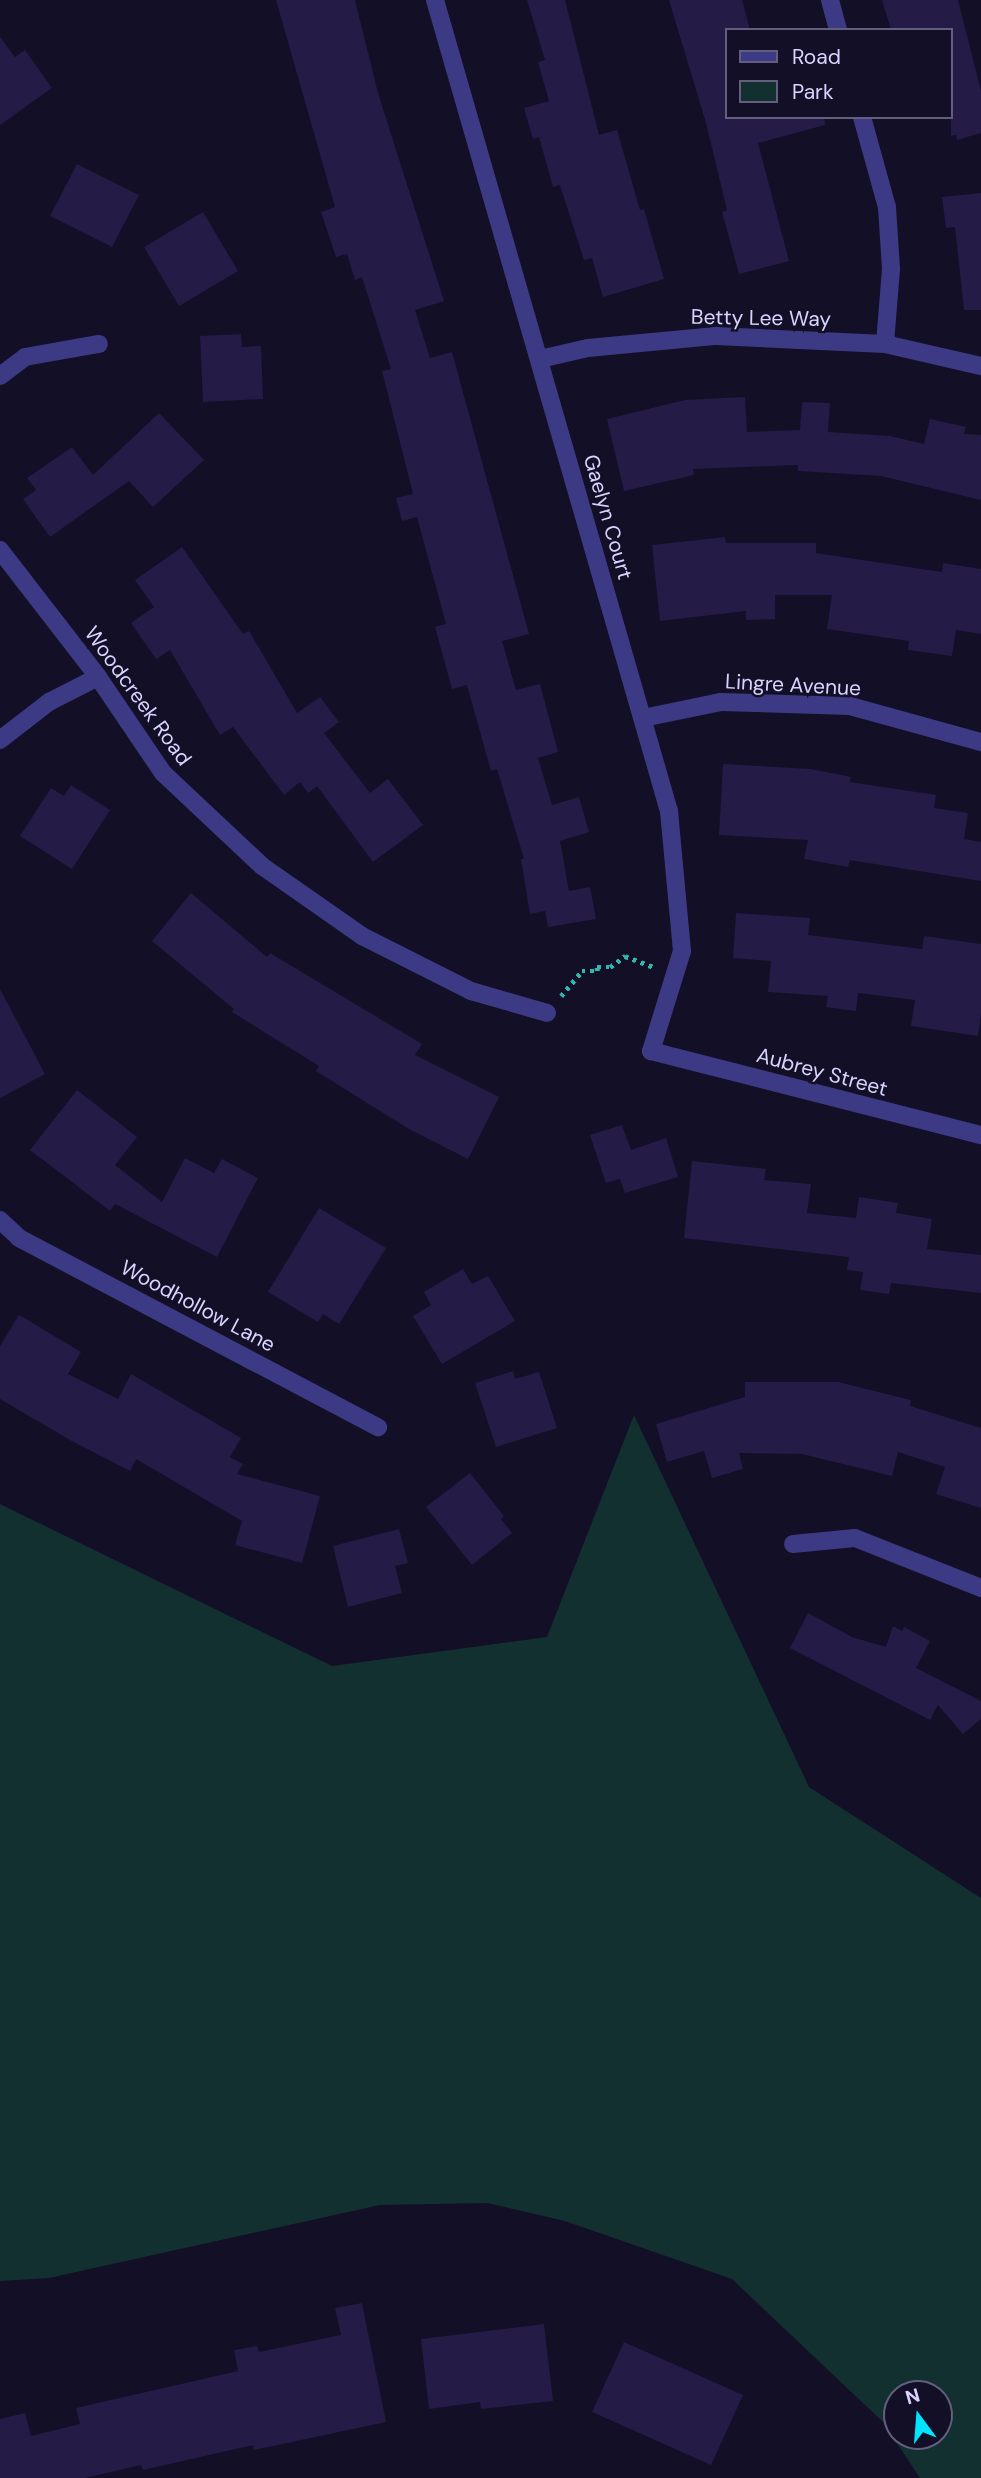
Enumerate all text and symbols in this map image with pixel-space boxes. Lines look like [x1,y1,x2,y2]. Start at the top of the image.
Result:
legend [726,28,953,119]
text: Road [792,43,841,71]
text: Park [792,78,833,106]
street label: Betty Lee Way [691,304,831,332]
street label: Gaelyn Court [578,452,638,582]
street label: Woodcreek Road [79,622,197,770]
street label: Lingre Avenue [724,669,862,701]
street label: Aubrey Street [754,1042,890,1102]
street label: Woodhollow Lane [116,1255,280,1357]
north arrow [883,2380,953,2450]
text: N [903,2382,923,2410]

